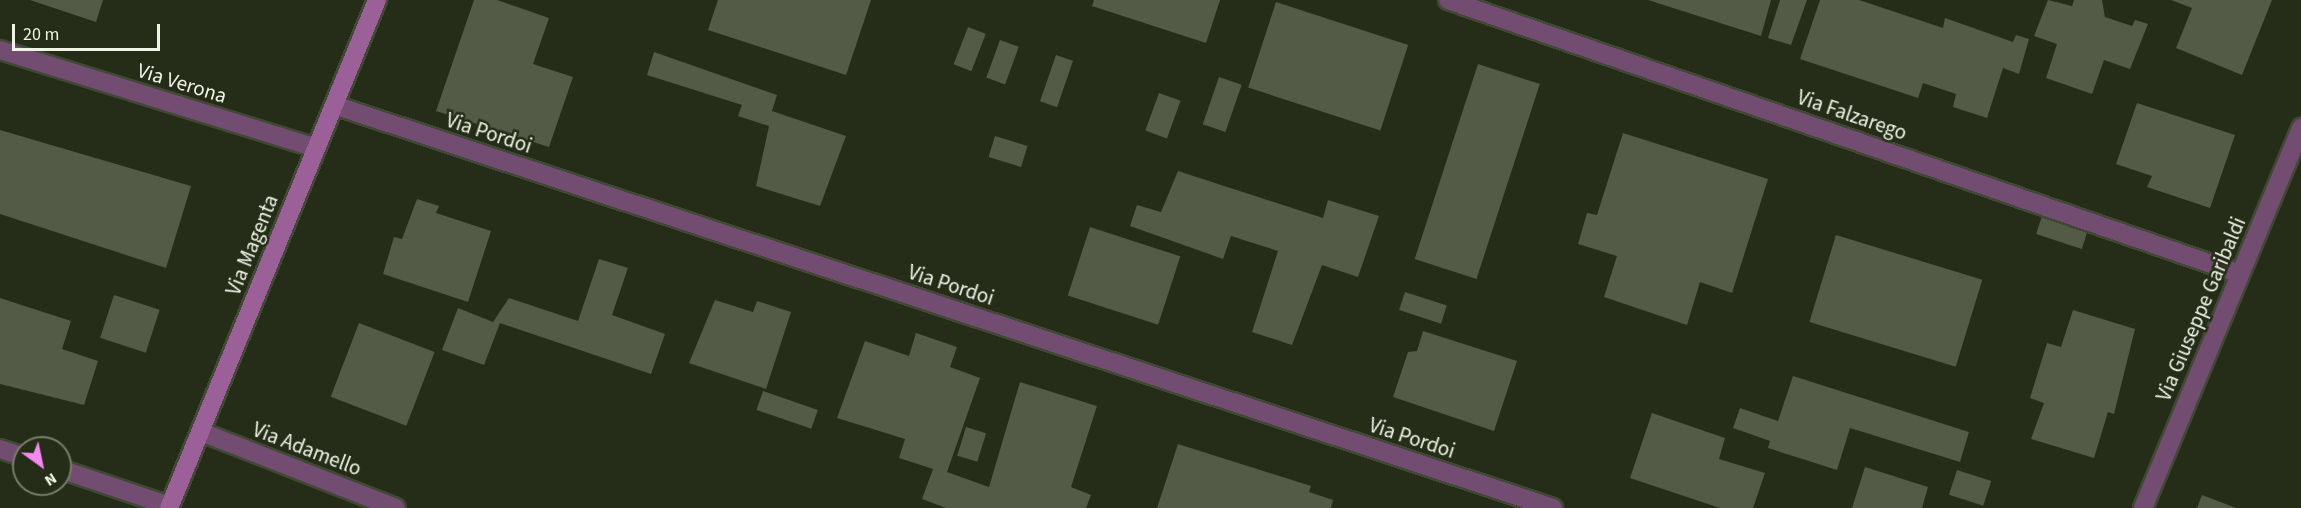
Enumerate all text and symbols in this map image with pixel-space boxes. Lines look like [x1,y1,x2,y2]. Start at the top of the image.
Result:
scale bar [15,12,164,50]
text: 20 m [23,22,59,47]
street label: Via Verona [134,57,230,109]
street label: Via Falzarego [1794,84,1910,146]
street label: Via Pordoi [443,107,535,159]
street label: Via Magenta [220,191,284,299]
street label: Via Giuseppe Garibaldi [2151,213,2251,405]
street label: Via Pordoi [905,259,997,311]
street label: Via Pordoi [1366,412,1458,464]
street label: Via Adamello [249,417,365,481]
north arrow [12,436,72,496]
text: N [40,467,61,492]

